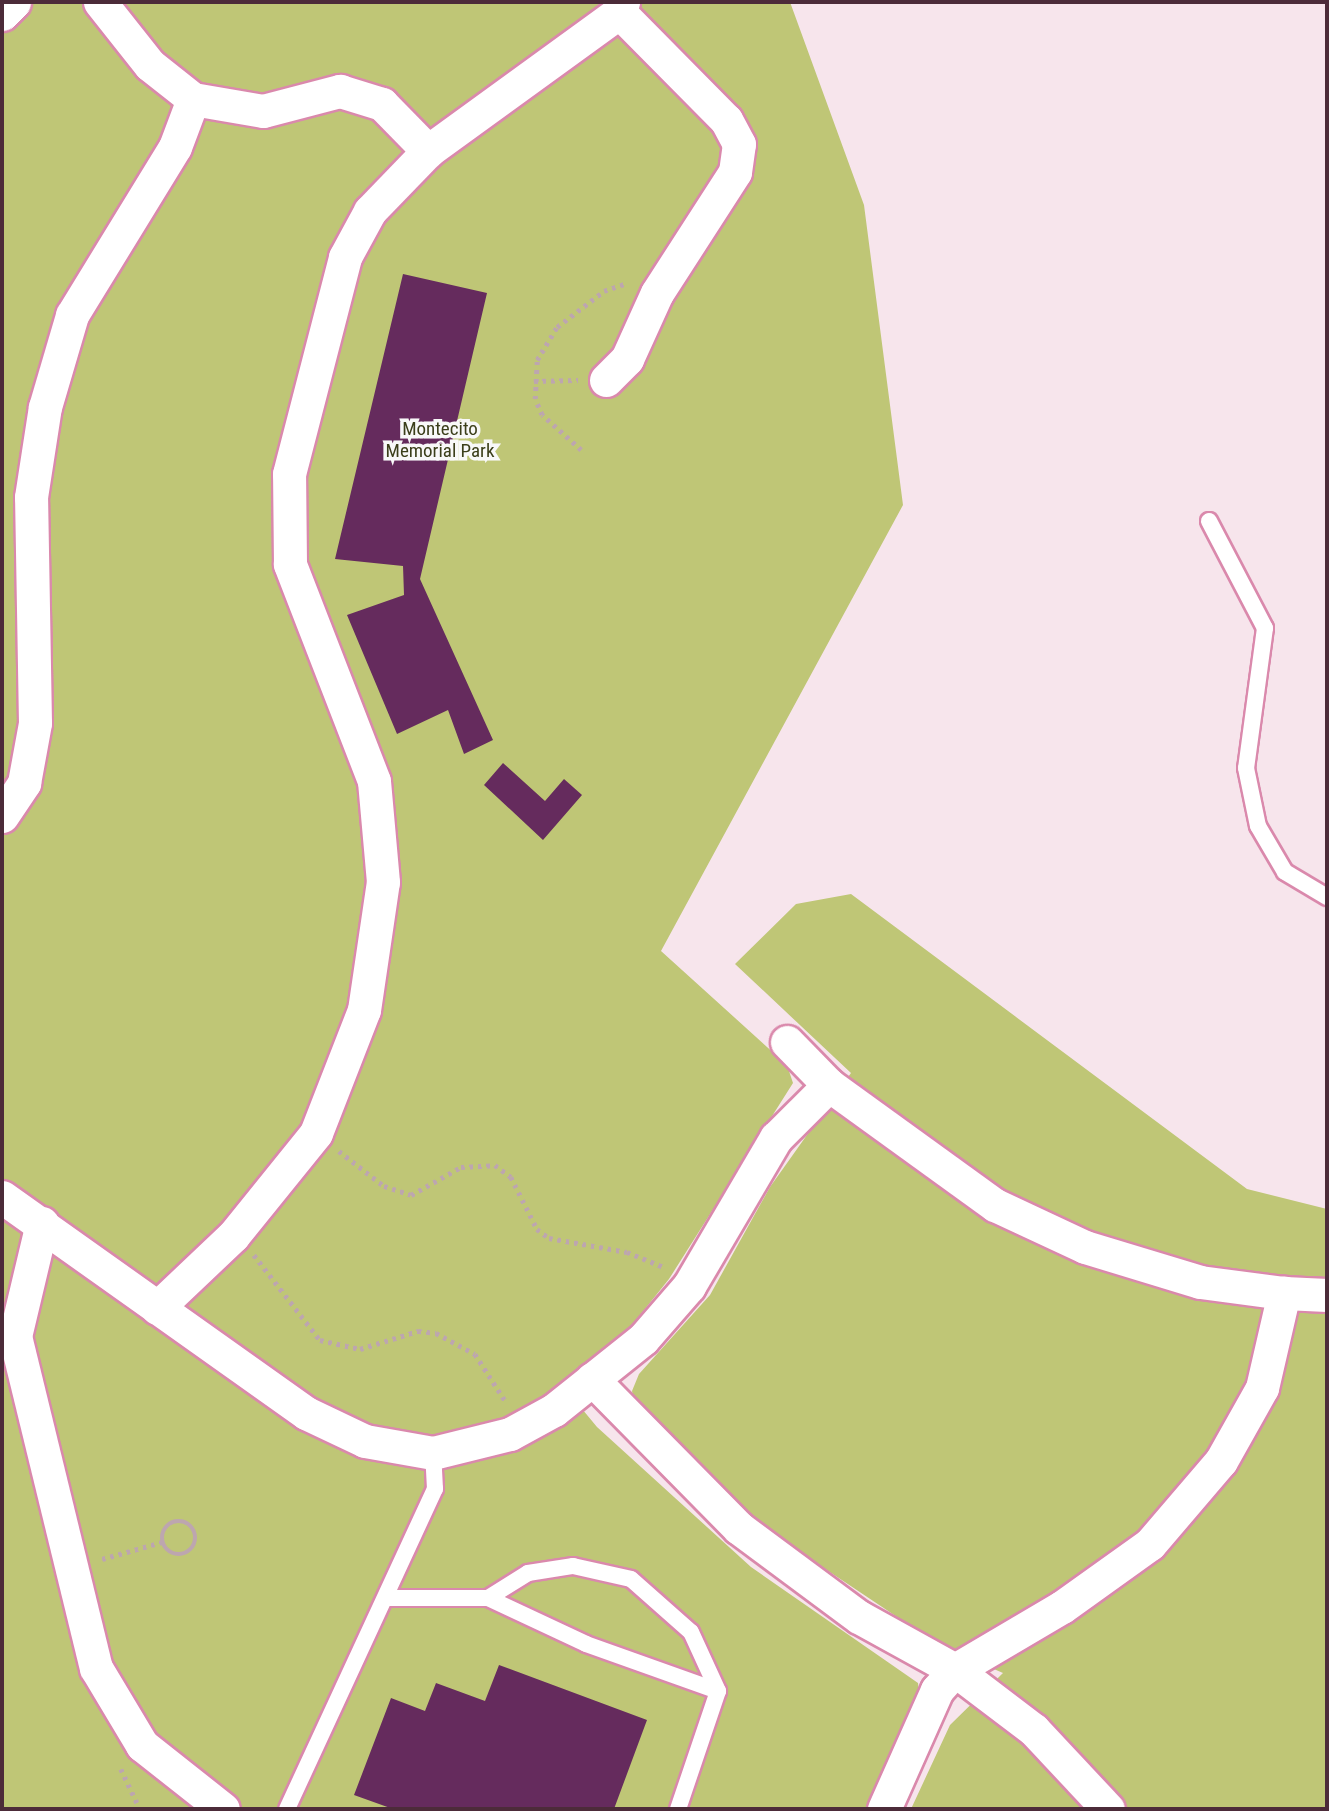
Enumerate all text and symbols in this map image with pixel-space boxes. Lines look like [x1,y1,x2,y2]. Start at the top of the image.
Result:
park label: Montecito Memorial Park [386,418,494,462]

